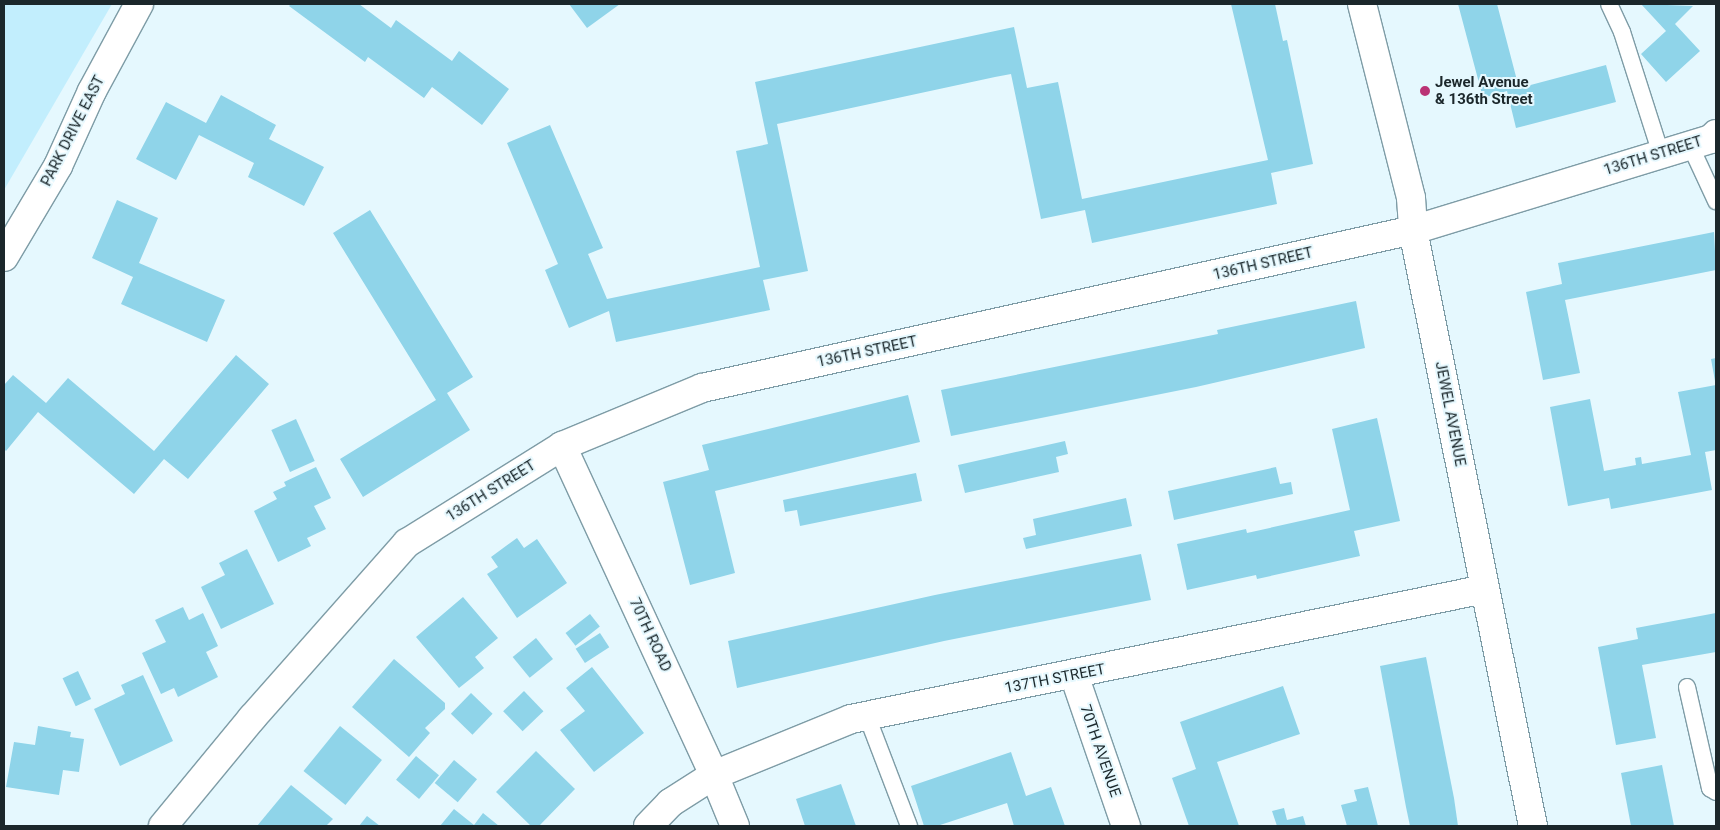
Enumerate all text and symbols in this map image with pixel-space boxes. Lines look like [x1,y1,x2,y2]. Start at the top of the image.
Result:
street label: PARK DRIVE EAST [37,73,109,189]
place label: Jewel Avenue & 136th Street [1435,73,1533,108]
marker: Jewel Avenue & 136th Street [1419,85,1431,97]
street label: 136TH STREET [1602,132,1704,180]
street label: 136TH STREET [1211,244,1315,284]
street label: 136TH STREET [815,333,919,371]
street label: JEWEL AVENUE [1431,360,1469,468]
street label: 136TH STREET [443,456,539,526]
street label: 70TH ROAD [625,595,675,675]
street label: 137TH STREET [1003,660,1107,698]
street label: 70TH AVENUE [1076,702,1124,800]

